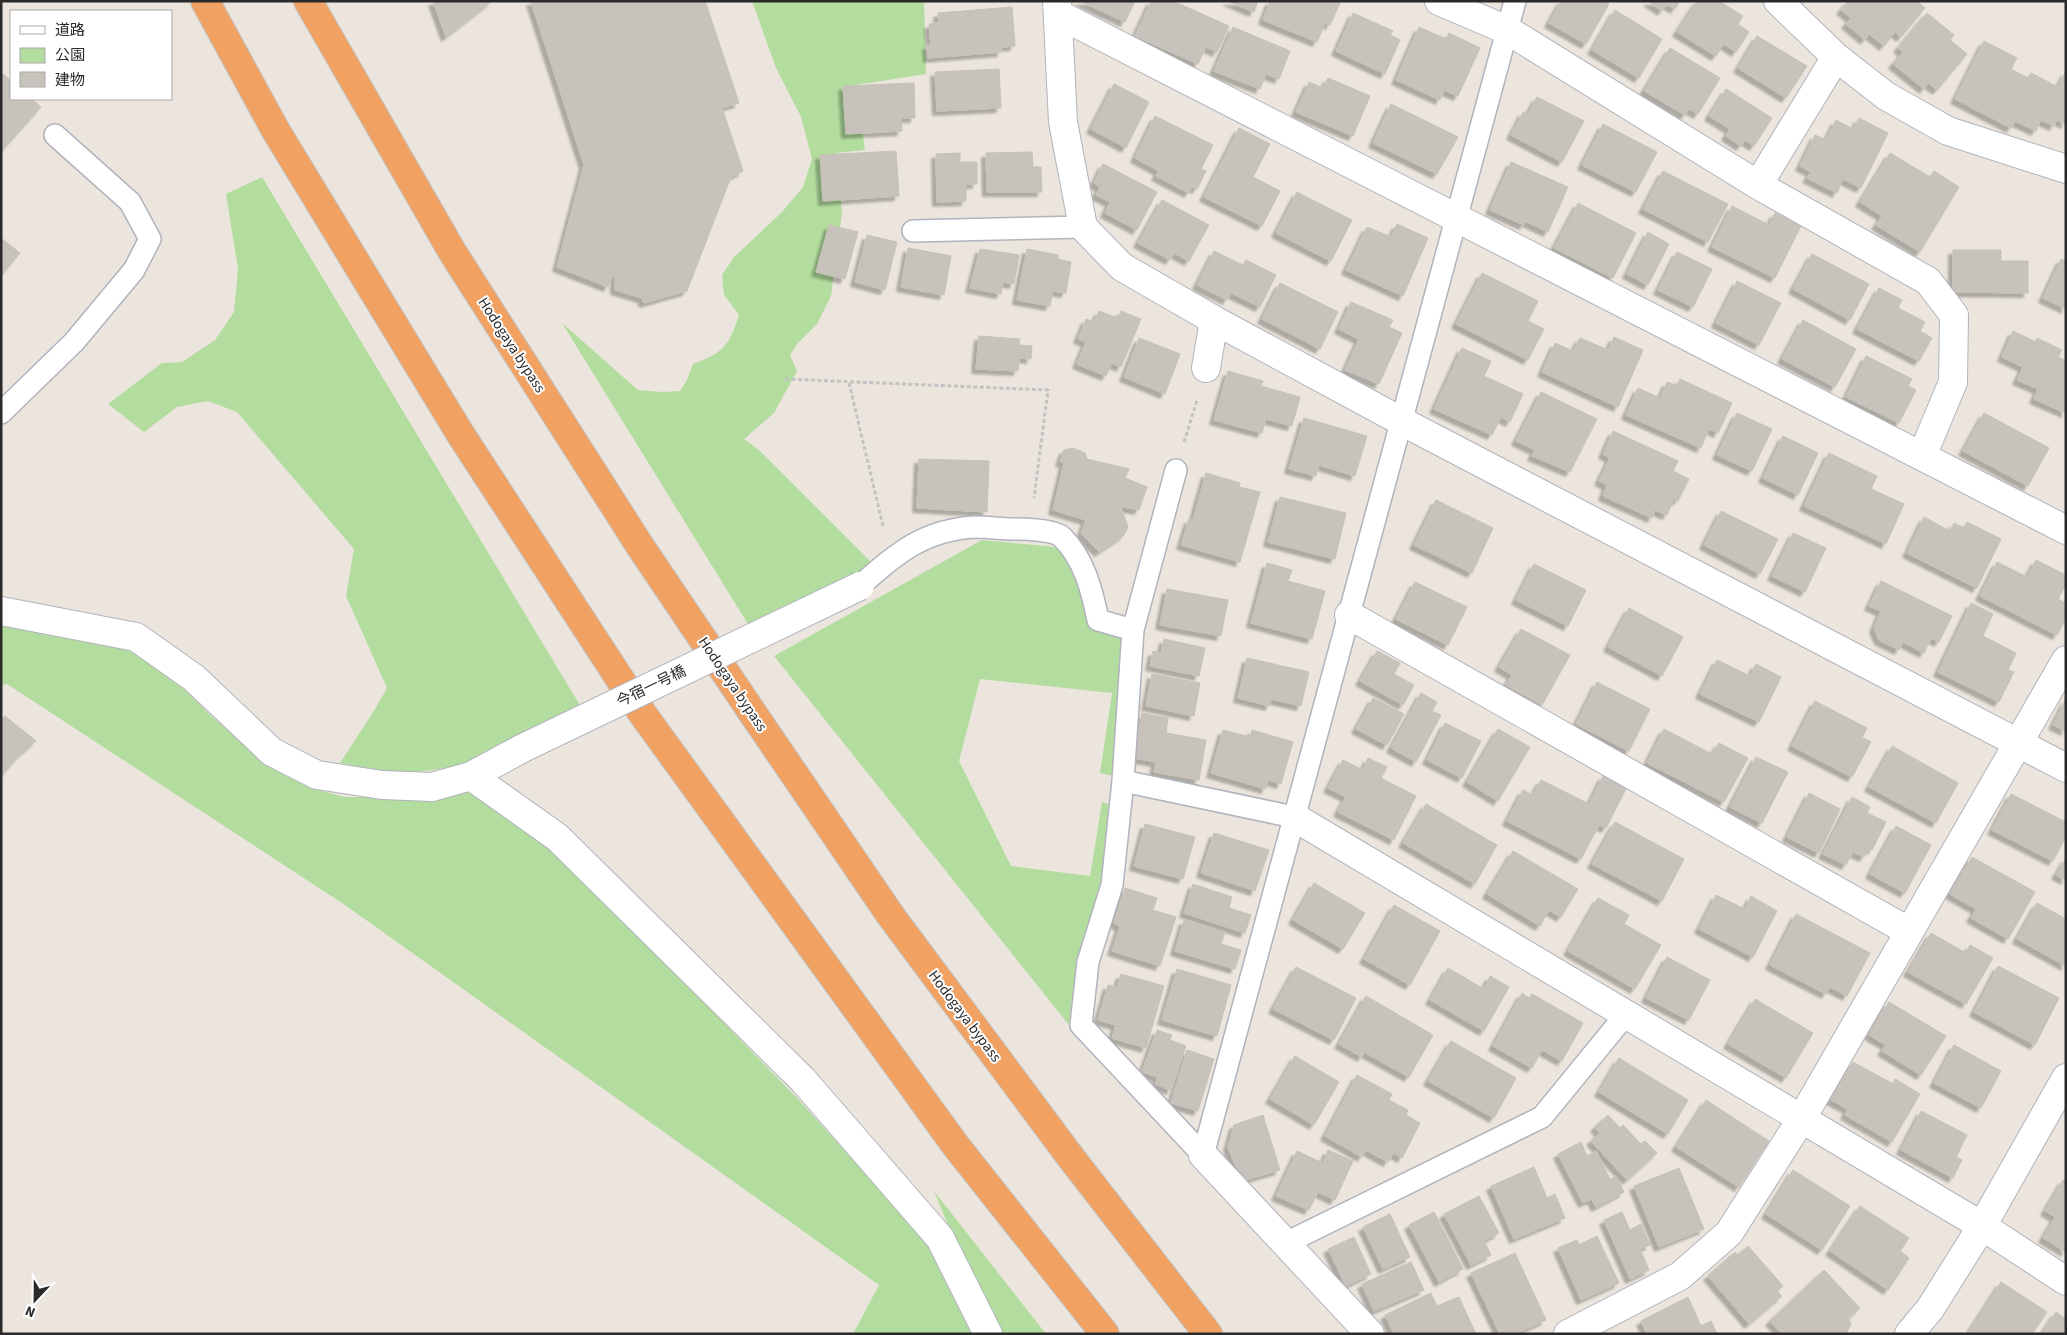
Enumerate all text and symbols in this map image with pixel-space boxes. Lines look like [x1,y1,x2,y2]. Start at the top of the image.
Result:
legend [10,10,172,100]
text: 道路 [55,20,85,41]
text: 公園 [55,45,85,66]
text: 建物 [55,70,85,91]
street label: Hodogaya bypass [473,293,550,397]
street label: Hodogaya bypass [693,633,772,736]
street label: 今宿一号橋 [613,661,690,712]
street label: Hodogaya bypass [923,966,1006,1067]
north arrow [10,1275,60,1325]
text: N [22,1300,39,1322]

